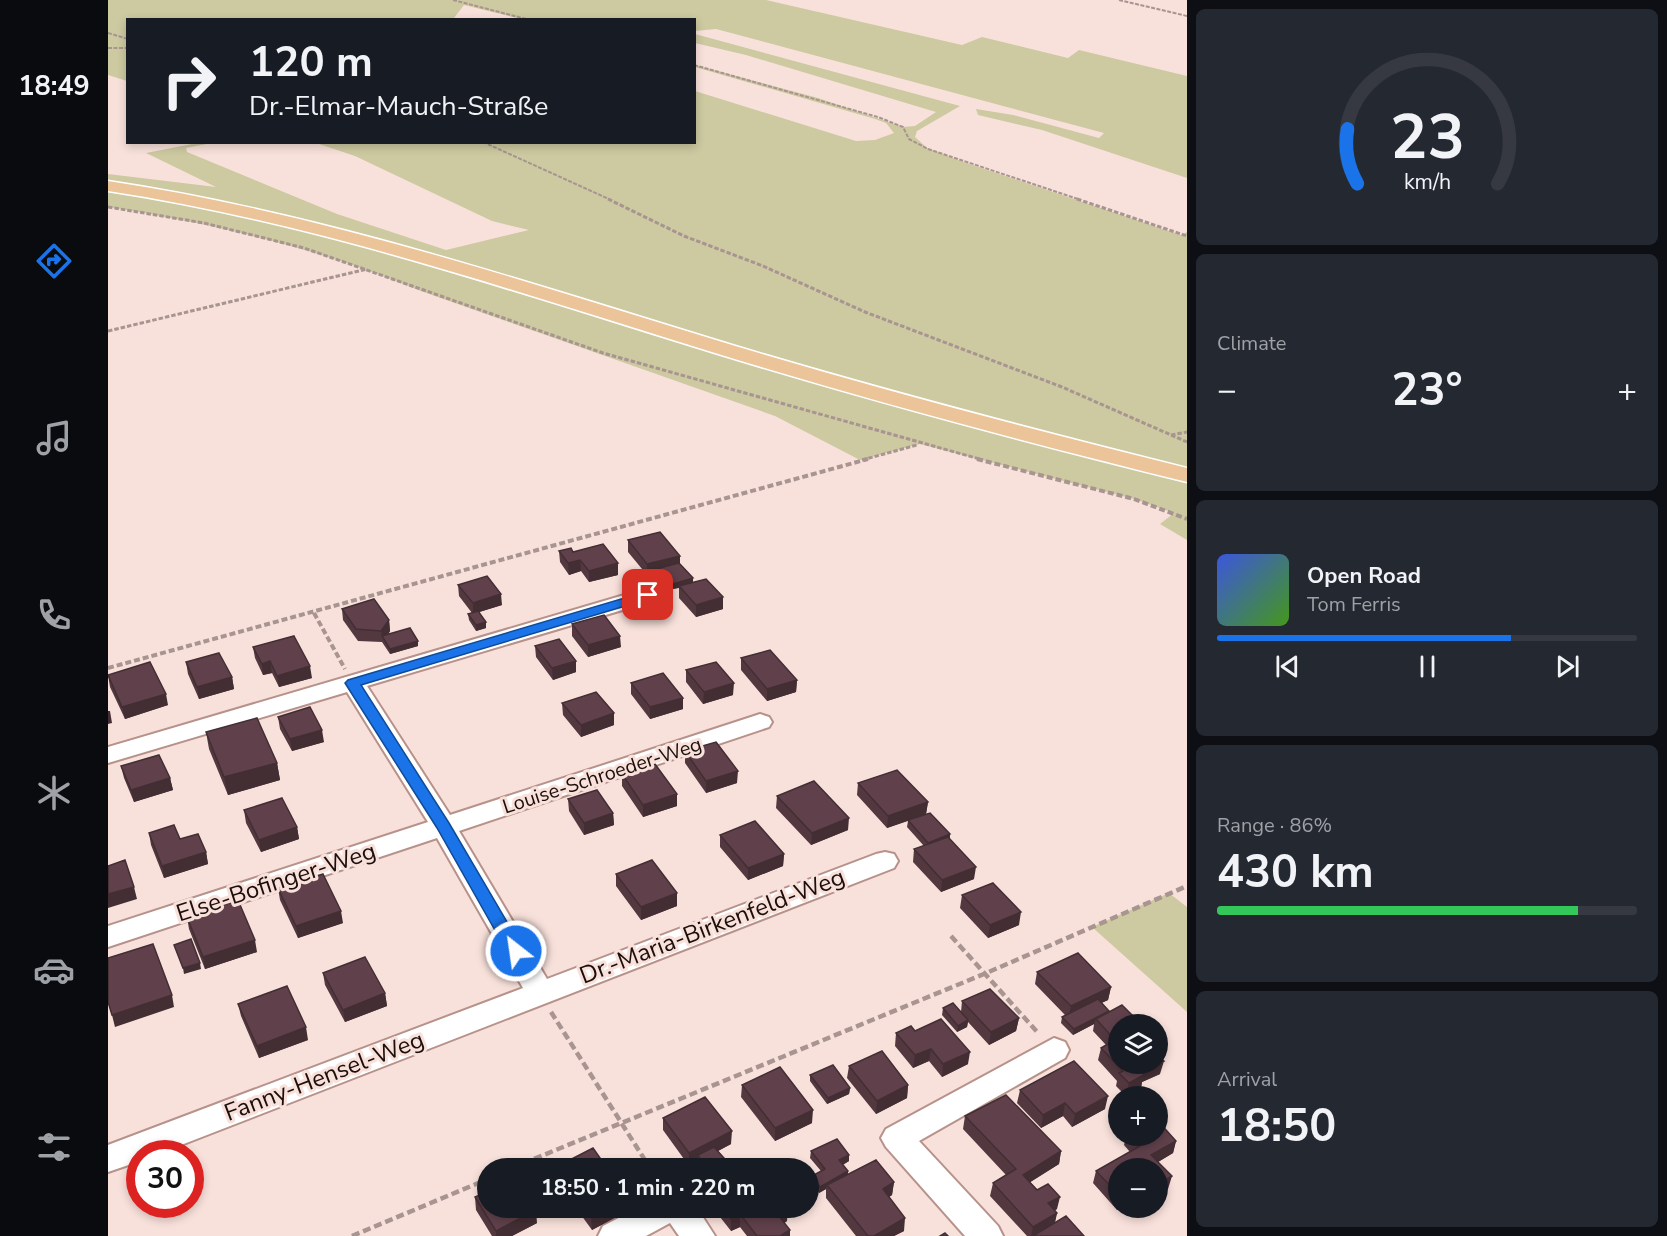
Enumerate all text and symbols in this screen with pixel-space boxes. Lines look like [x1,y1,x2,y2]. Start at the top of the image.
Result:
text: 120 m [249,34,373,91]
icon: right [150,42,228,120]
text: 18:49 [18,68,90,105]
text: Dr.-Elmar-Mauch-Straße [249,88,548,125]
text: 23 [1390,95,1464,180]
text: km/h [1403,168,1451,198]
icon: directions [33,240,75,282]
text: Climate [1217,330,1286,357]
text: 23° [1391,360,1463,421]
text: − [1217,368,1237,413]
text: + [1617,368,1637,413]
icon: music [33,417,75,459]
text: Open Road [1307,561,1421,591]
pin [622,569,673,620]
icon: arrive [631,578,664,611]
text: Tom Ferris [1307,591,1401,618]
icon: phone [33,594,75,636]
icon: previous [1271,650,1304,683]
icon: pause [1411,650,1444,683]
icon: next [1551,650,1584,683]
street label: Louise-Schroeder-Weg [499,731,705,820]
icon: climate [33,772,75,814]
text: Range · 86% [1217,812,1332,839]
street label: Else-Bofinger-Weg [172,835,380,929]
text: 430 km [1217,842,1374,903]
street label: Dr.-Maria-Birkenfeld-Weg [575,861,849,991]
position arrow [484,919,548,983]
icon: car [33,949,75,991]
map controls [1108,1014,1168,1218]
button: layers [1108,1014,1168,1074]
street label: Fanny-Hensel-Weg [220,1023,428,1129]
text: Arrival [1217,1066,1277,1093]
button: + [1108,1086,1168,1146]
text: 18:50 [1217,1096,1336,1157]
icon: filters [33,1126,75,1168]
speed limit sign: 30 [126,1140,204,1218]
button: − [1108,1158,1168,1218]
text: 18:50 · 1 min · 220 m [541,1173,755,1203]

